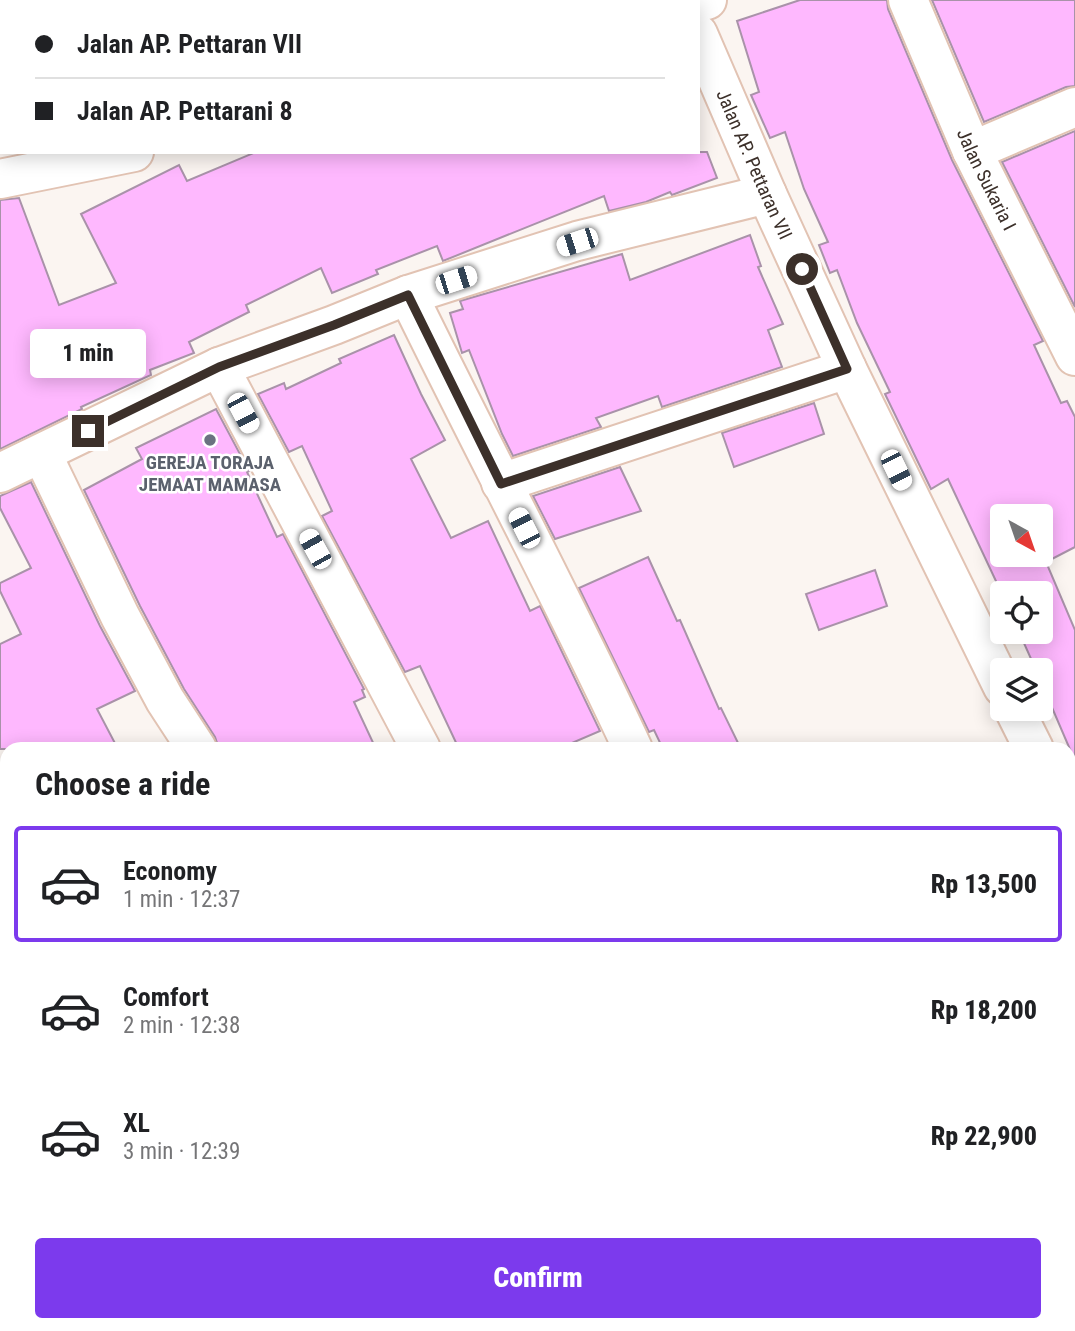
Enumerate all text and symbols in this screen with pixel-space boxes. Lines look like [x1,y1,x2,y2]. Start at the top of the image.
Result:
text: Jalan AP. Pettaran VII [77,29,302,59]
street label: Jalan AP. Pettaran VII [712,86,798,243]
text: Jalan AP. Pettarani 8 [77,96,293,126]
street label: Jalan Sukaria I [952,125,1021,234]
car [554,226,601,258]
route start [786,253,818,285]
car [433,264,480,296]
callout: 1 min [30,330,146,378]
text: 1 min [62,340,114,367]
car [224,390,263,436]
route end [72,415,104,447]
marker: GEREJA TORAJA JEMAAT MAMASA [202,432,218,448]
car [878,447,915,493]
place label: GEREJA TORAJA JEMAAT MAMASA [139,451,282,496]
north arrow [990,504,1054,567]
map controls [990,504,1053,721]
car [506,505,543,551]
car [296,526,335,572]
button: locate [990,581,1053,644]
button: layers [990,658,1053,721]
text: Choose a ride [35,765,210,803]
icon: car [39,853,102,916]
text: Economy [123,856,217,886]
text: Rp 13,500 [931,869,1037,899]
text: 1 min · 12:37 [123,886,240,913]
icon: car [39,979,102,1042]
text: Comfort [123,982,209,1012]
text: Rp 18,200 [931,995,1037,1025]
text: 2 min · 12:38 [123,1012,240,1039]
icon: car [39,1105,102,1168]
text: XL [123,1108,150,1138]
text: Rp 22,900 [931,1121,1037,1151]
text: 3 min · 12:39 [123,1138,240,1165]
button: Confirm [35,1238,1041,1318]

